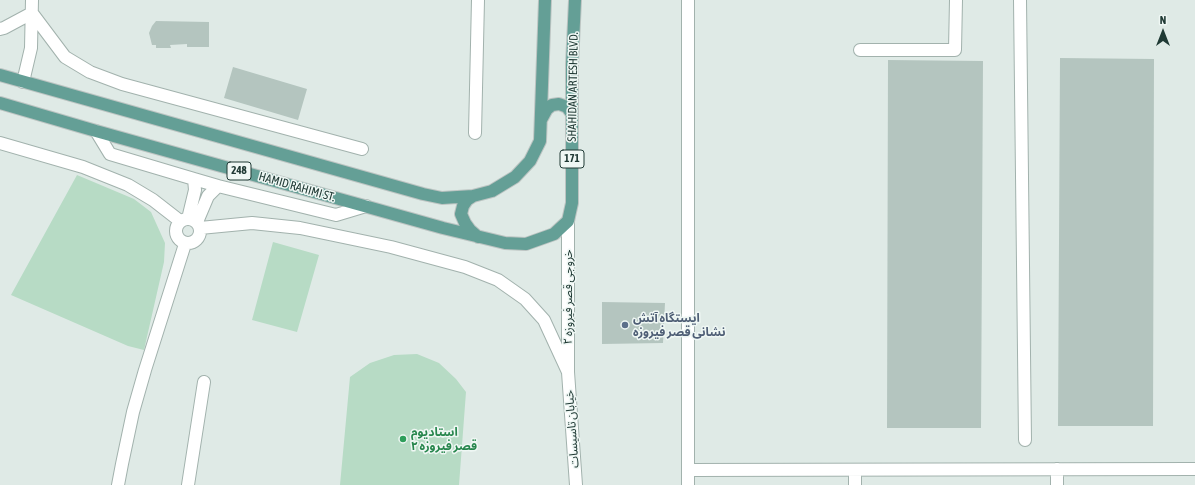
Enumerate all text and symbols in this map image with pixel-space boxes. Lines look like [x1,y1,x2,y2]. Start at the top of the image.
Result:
north arrow [1143,12,1183,52]
text: N [1160,14,1166,26]
street label: SHAHIDAN ARTESH BLVD. [565,32,581,142]
road number: 171 [560,150,584,168]
road number: 248 [227,162,251,180]
street label: HAMID RAHIMI ST. [257,169,337,205]
street label: خروجی قصر فیروزه ۲ [561,249,575,345]
place label: ایستگاه آتش نشانی قصر فیروزه [633,311,725,339]
marker: ایستگاه آتش نشانی قصر فیروزه [620,320,630,330]
street label: خیابان تاسیسات [562,389,582,469]
place label: استادیوم قصر فیروزه ۲ [411,425,477,453]
marker: استادیوم قصر فیروزه ۲ [398,434,408,444]

